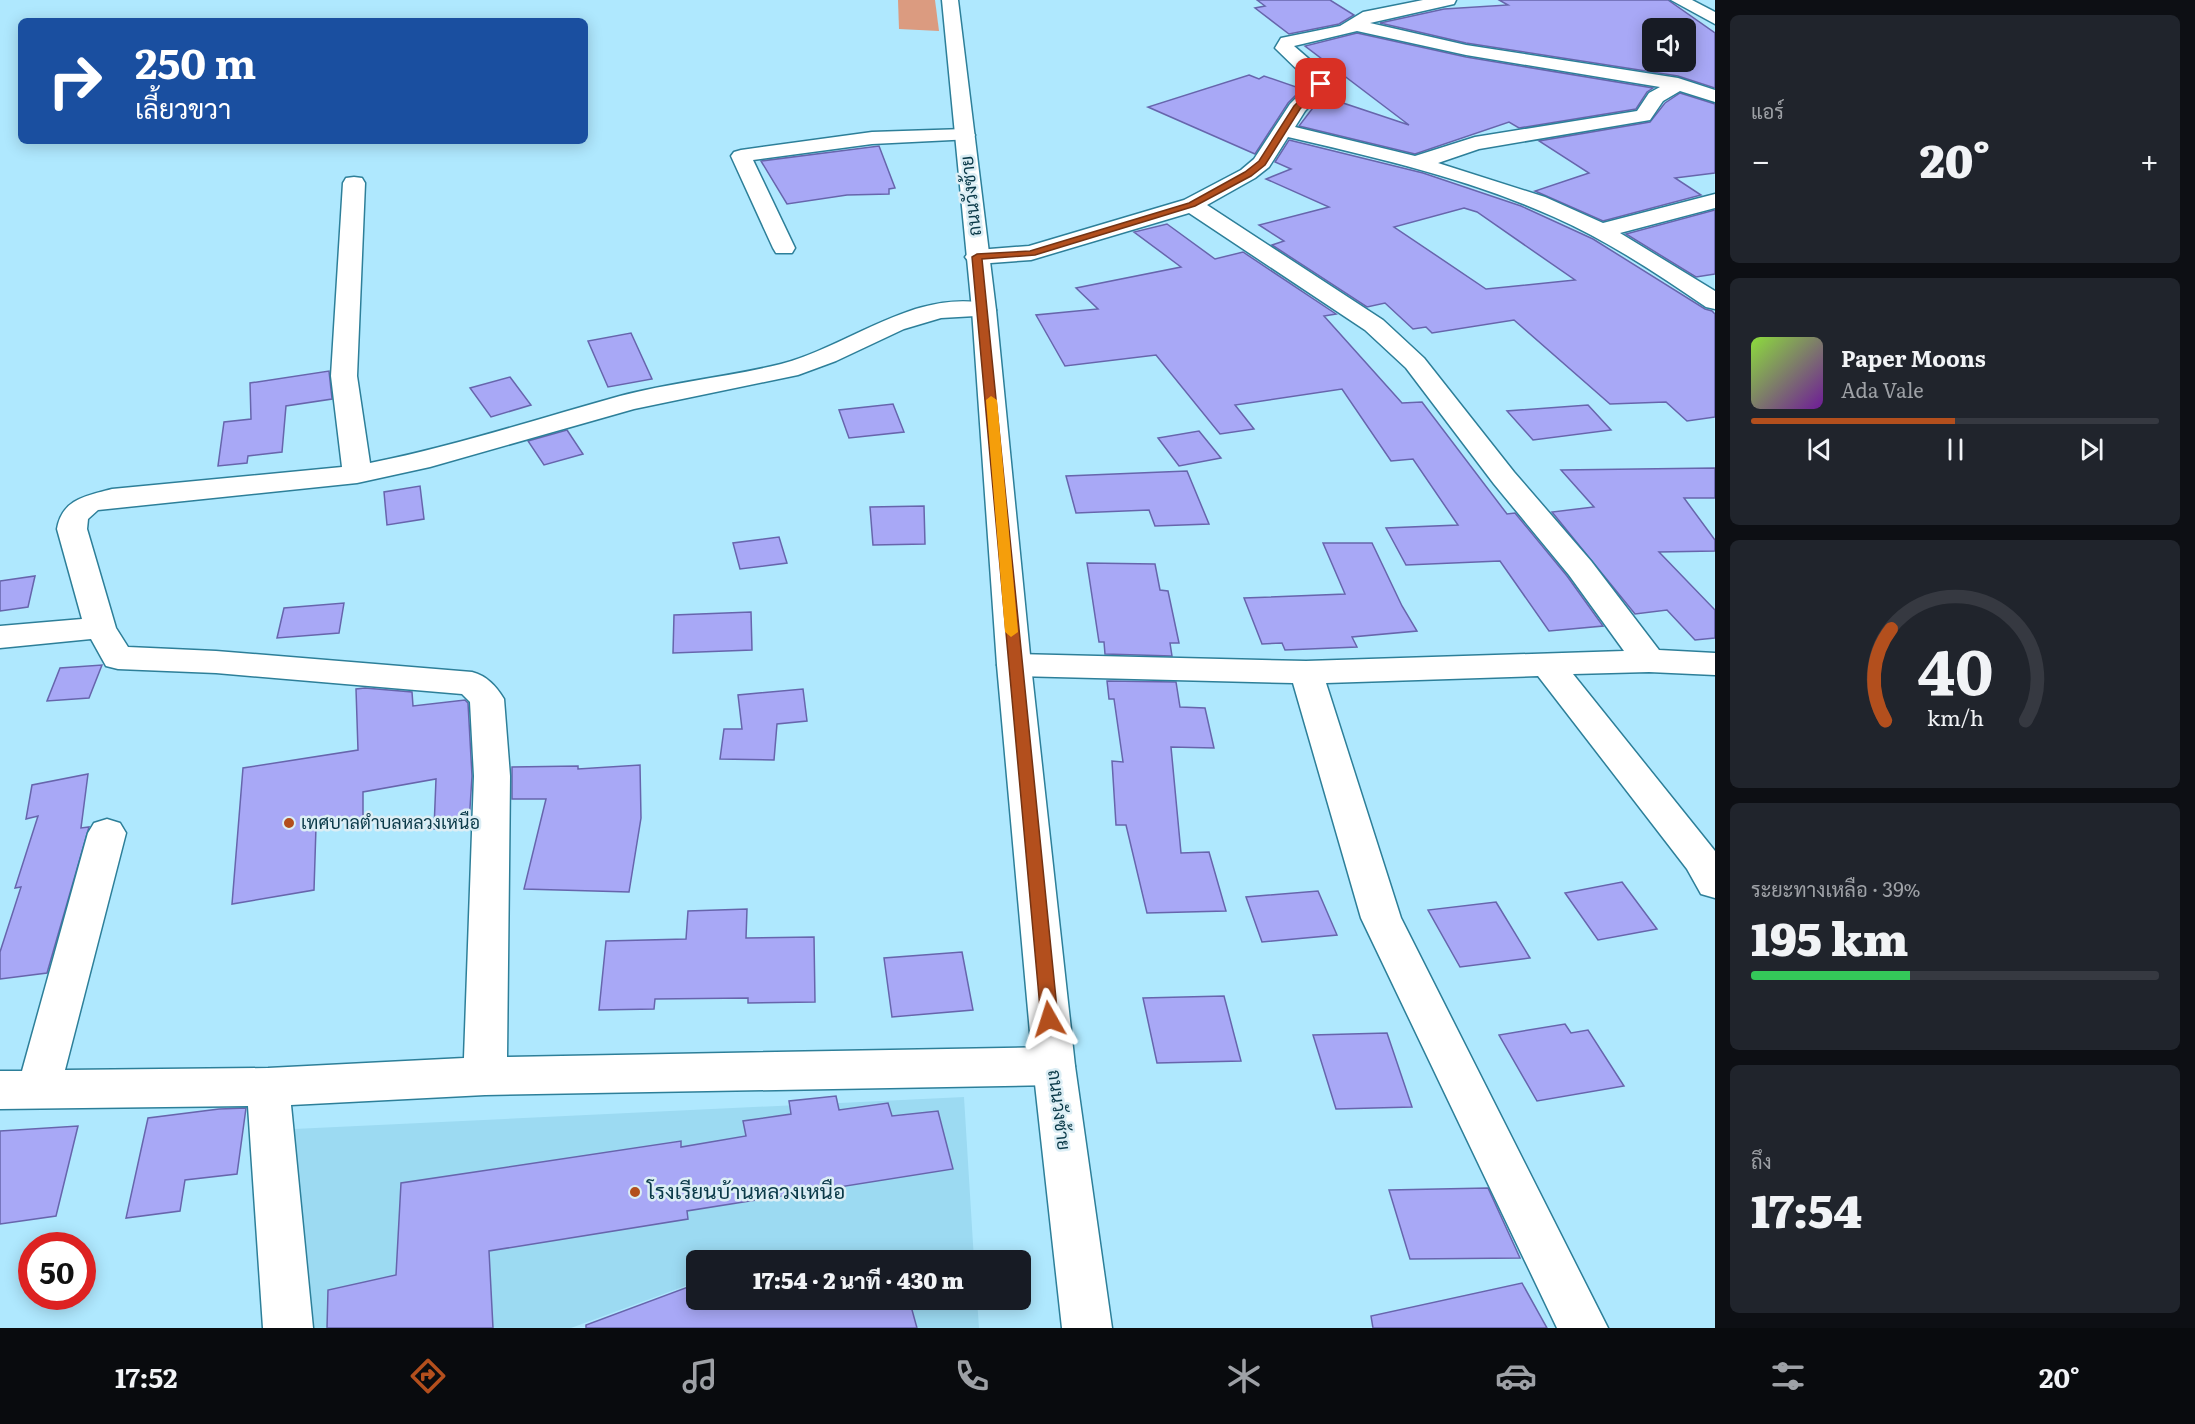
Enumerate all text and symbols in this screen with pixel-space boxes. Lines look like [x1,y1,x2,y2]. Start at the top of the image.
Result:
map controls [1642,18,1696,72]
button: sound [1642,18,1696,72]
text: 250 m [135,30,256,92]
icon: right [36,42,114,120]
pin [1295,58,1346,109]
icon: arrive [1304,67,1337,100]
text: เลี้ยวขวา [135,87,231,127]
text: แอร์ [1751,95,1784,125]
text: 20° [1920,125,1990,192]
text: − [1751,134,1770,183]
text: + [2140,134,2159,183]
street label: ถนนวังซ้าย [952,155,987,238]
text: Paper Moons [1841,341,1986,374]
text: Ada Vale [1841,374,1924,404]
icon: previous [1803,433,1836,466]
icon: pause [1939,433,1972,466]
icon: next [2075,433,2108,466]
text: 40 [1917,622,1993,714]
text: km/h [1926,701,1984,733]
place label: เทศบาลตำบลหลวงเหนือ [301,808,480,835]
marker: เทศบาลตำบลหลวงเหนือ [282,816,296,830]
text: ระยะทางเหลือ · 39% [1751,873,1921,903]
text: 195 km [1751,903,1908,970]
position arrow [1017,987,1081,1051]
street label: ถนนวังซ้าย [1042,1068,1079,1152]
text: ถึง [1751,1145,1772,1175]
place label: โรงเรียนบ้านหลวงเหนือ [646,1174,845,1205]
text: 17:54 [1751,1175,1862,1242]
marker: โรงเรียนบ้านหลวงเหนือ [628,1185,642,1199]
speed limit sign: 50 [18,1232,96,1310]
text: 17:54 · 2 นาที · 430 m [753,1263,964,1296]
icon: directions [407,1355,449,1397]
icon: music [679,1355,721,1397]
icon: phone [951,1355,993,1397]
icon: climate [1223,1355,1265,1397]
icon: car [1495,1355,1537,1397]
icon: filters [1767,1355,1809,1397]
text: 17:52 [115,1356,177,1396]
text: 20° [2039,1356,2080,1396]

